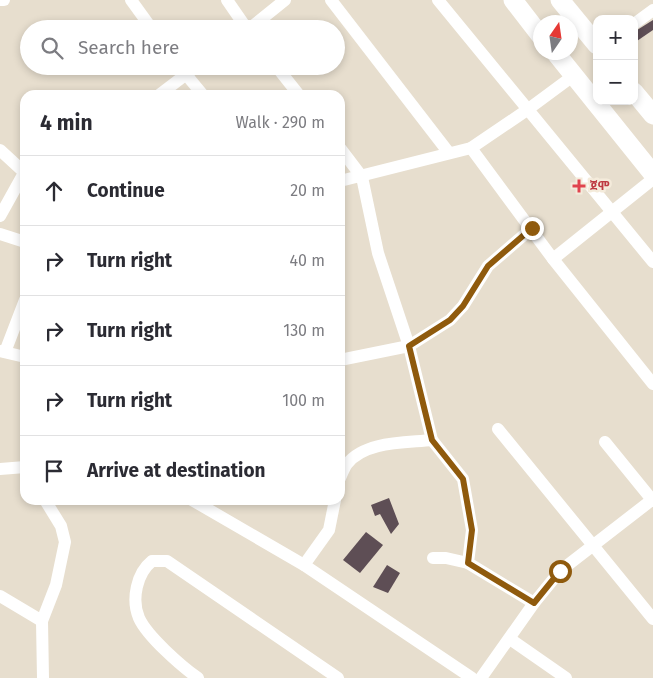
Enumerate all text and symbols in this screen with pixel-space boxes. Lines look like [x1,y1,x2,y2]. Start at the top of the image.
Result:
north arrow [533,15,578,60]
map controls [593,15,638,105]
button: + [593,15,638,60]
search box [20,20,345,75]
icon: search [38,34,66,62]
text: Search here [78,36,179,59]
button: − [593,60,638,105]
text: 4 min [40,110,93,136]
text: Walk · 290 m [235,113,325,132]
icon: ahead [40,177,68,205]
text: Continue [87,179,165,202]
marker: ጀሞ [572,179,586,193]
place label: ጀሞ [590,179,610,193]
text: 20 m [290,181,325,200]
route end [521,217,544,240]
icon: right [40,247,68,275]
text: Turn right [87,249,172,272]
text: 40 m [290,251,325,270]
icon: right [40,317,68,345]
text: Turn right [87,319,172,342]
text: 130 m [283,321,325,340]
icon: right [40,387,68,415]
text: Turn right [87,389,172,412]
text: 100 m [282,391,325,410]
icon: arrive [40,457,68,485]
text: Arrive at destination [87,459,266,482]
route start [549,560,572,583]

